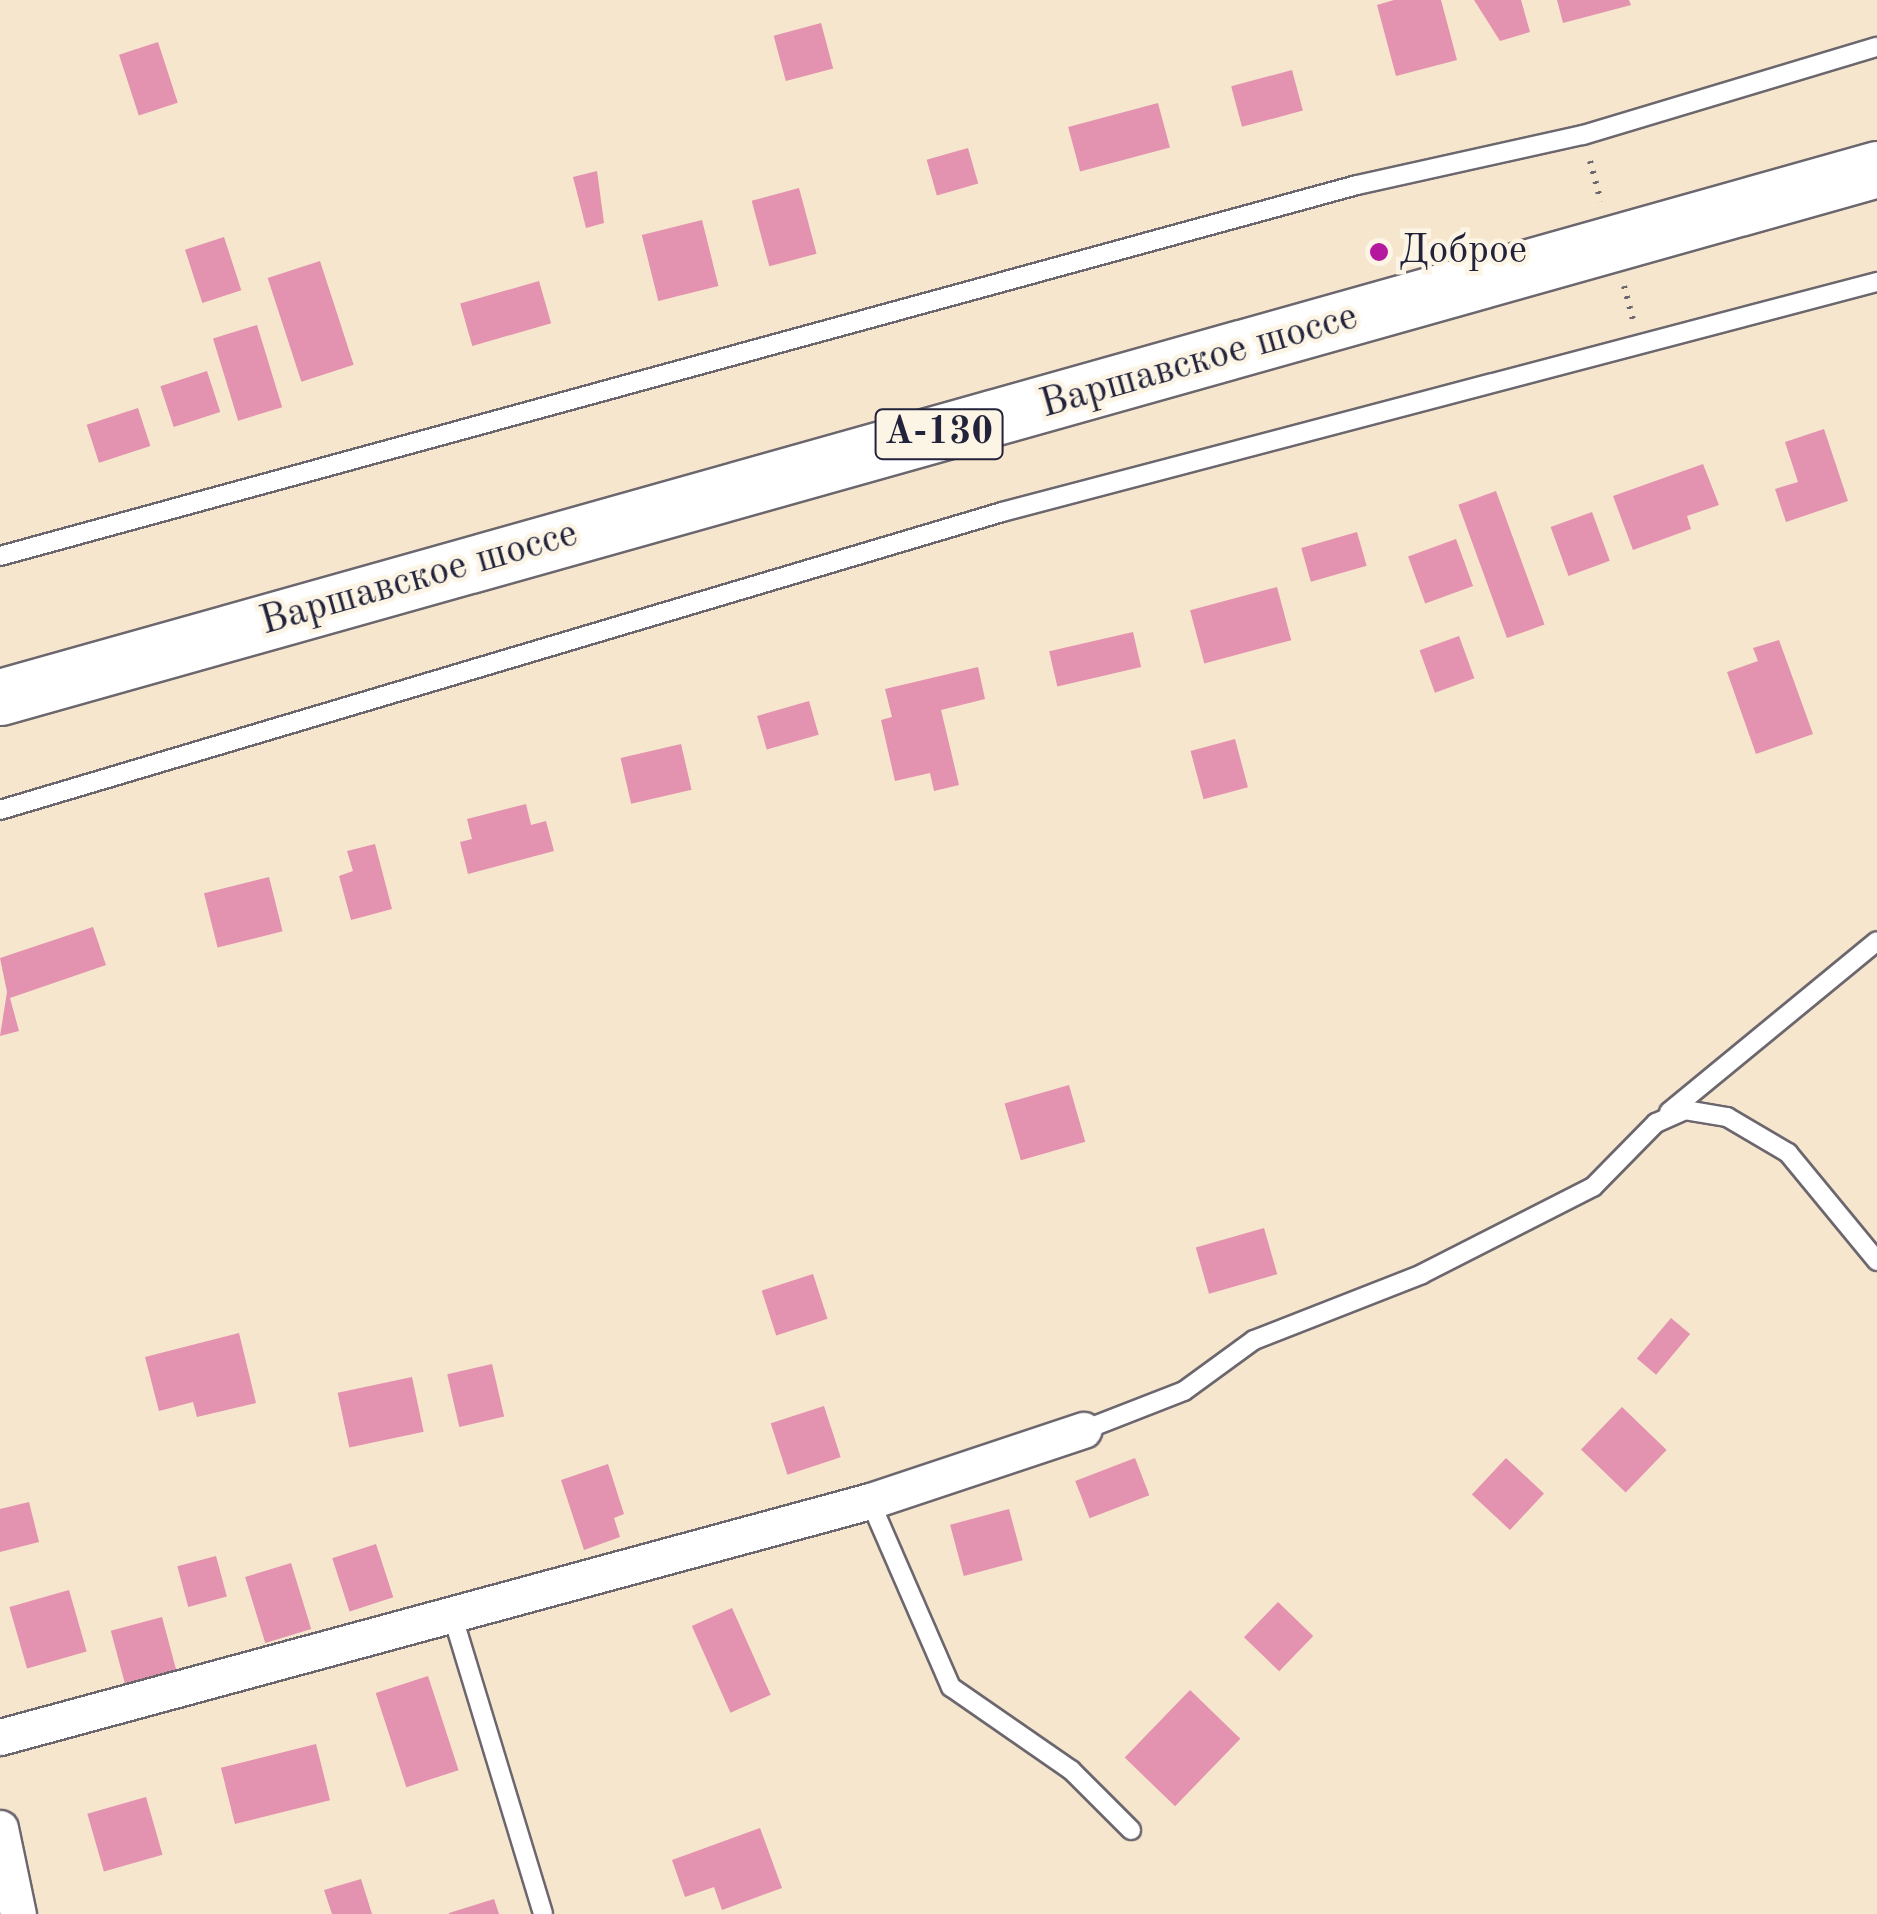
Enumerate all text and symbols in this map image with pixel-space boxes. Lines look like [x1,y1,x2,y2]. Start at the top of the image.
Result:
place label: Доброе [1399,228,1527,276]
marker: Доброе [1368,241,1390,263]
street label: Варшавское шоссе [1035,294,1363,430]
road number: А-130 [874,401,1004,467]
street label: Варшавское шоссе [255,511,583,647]

